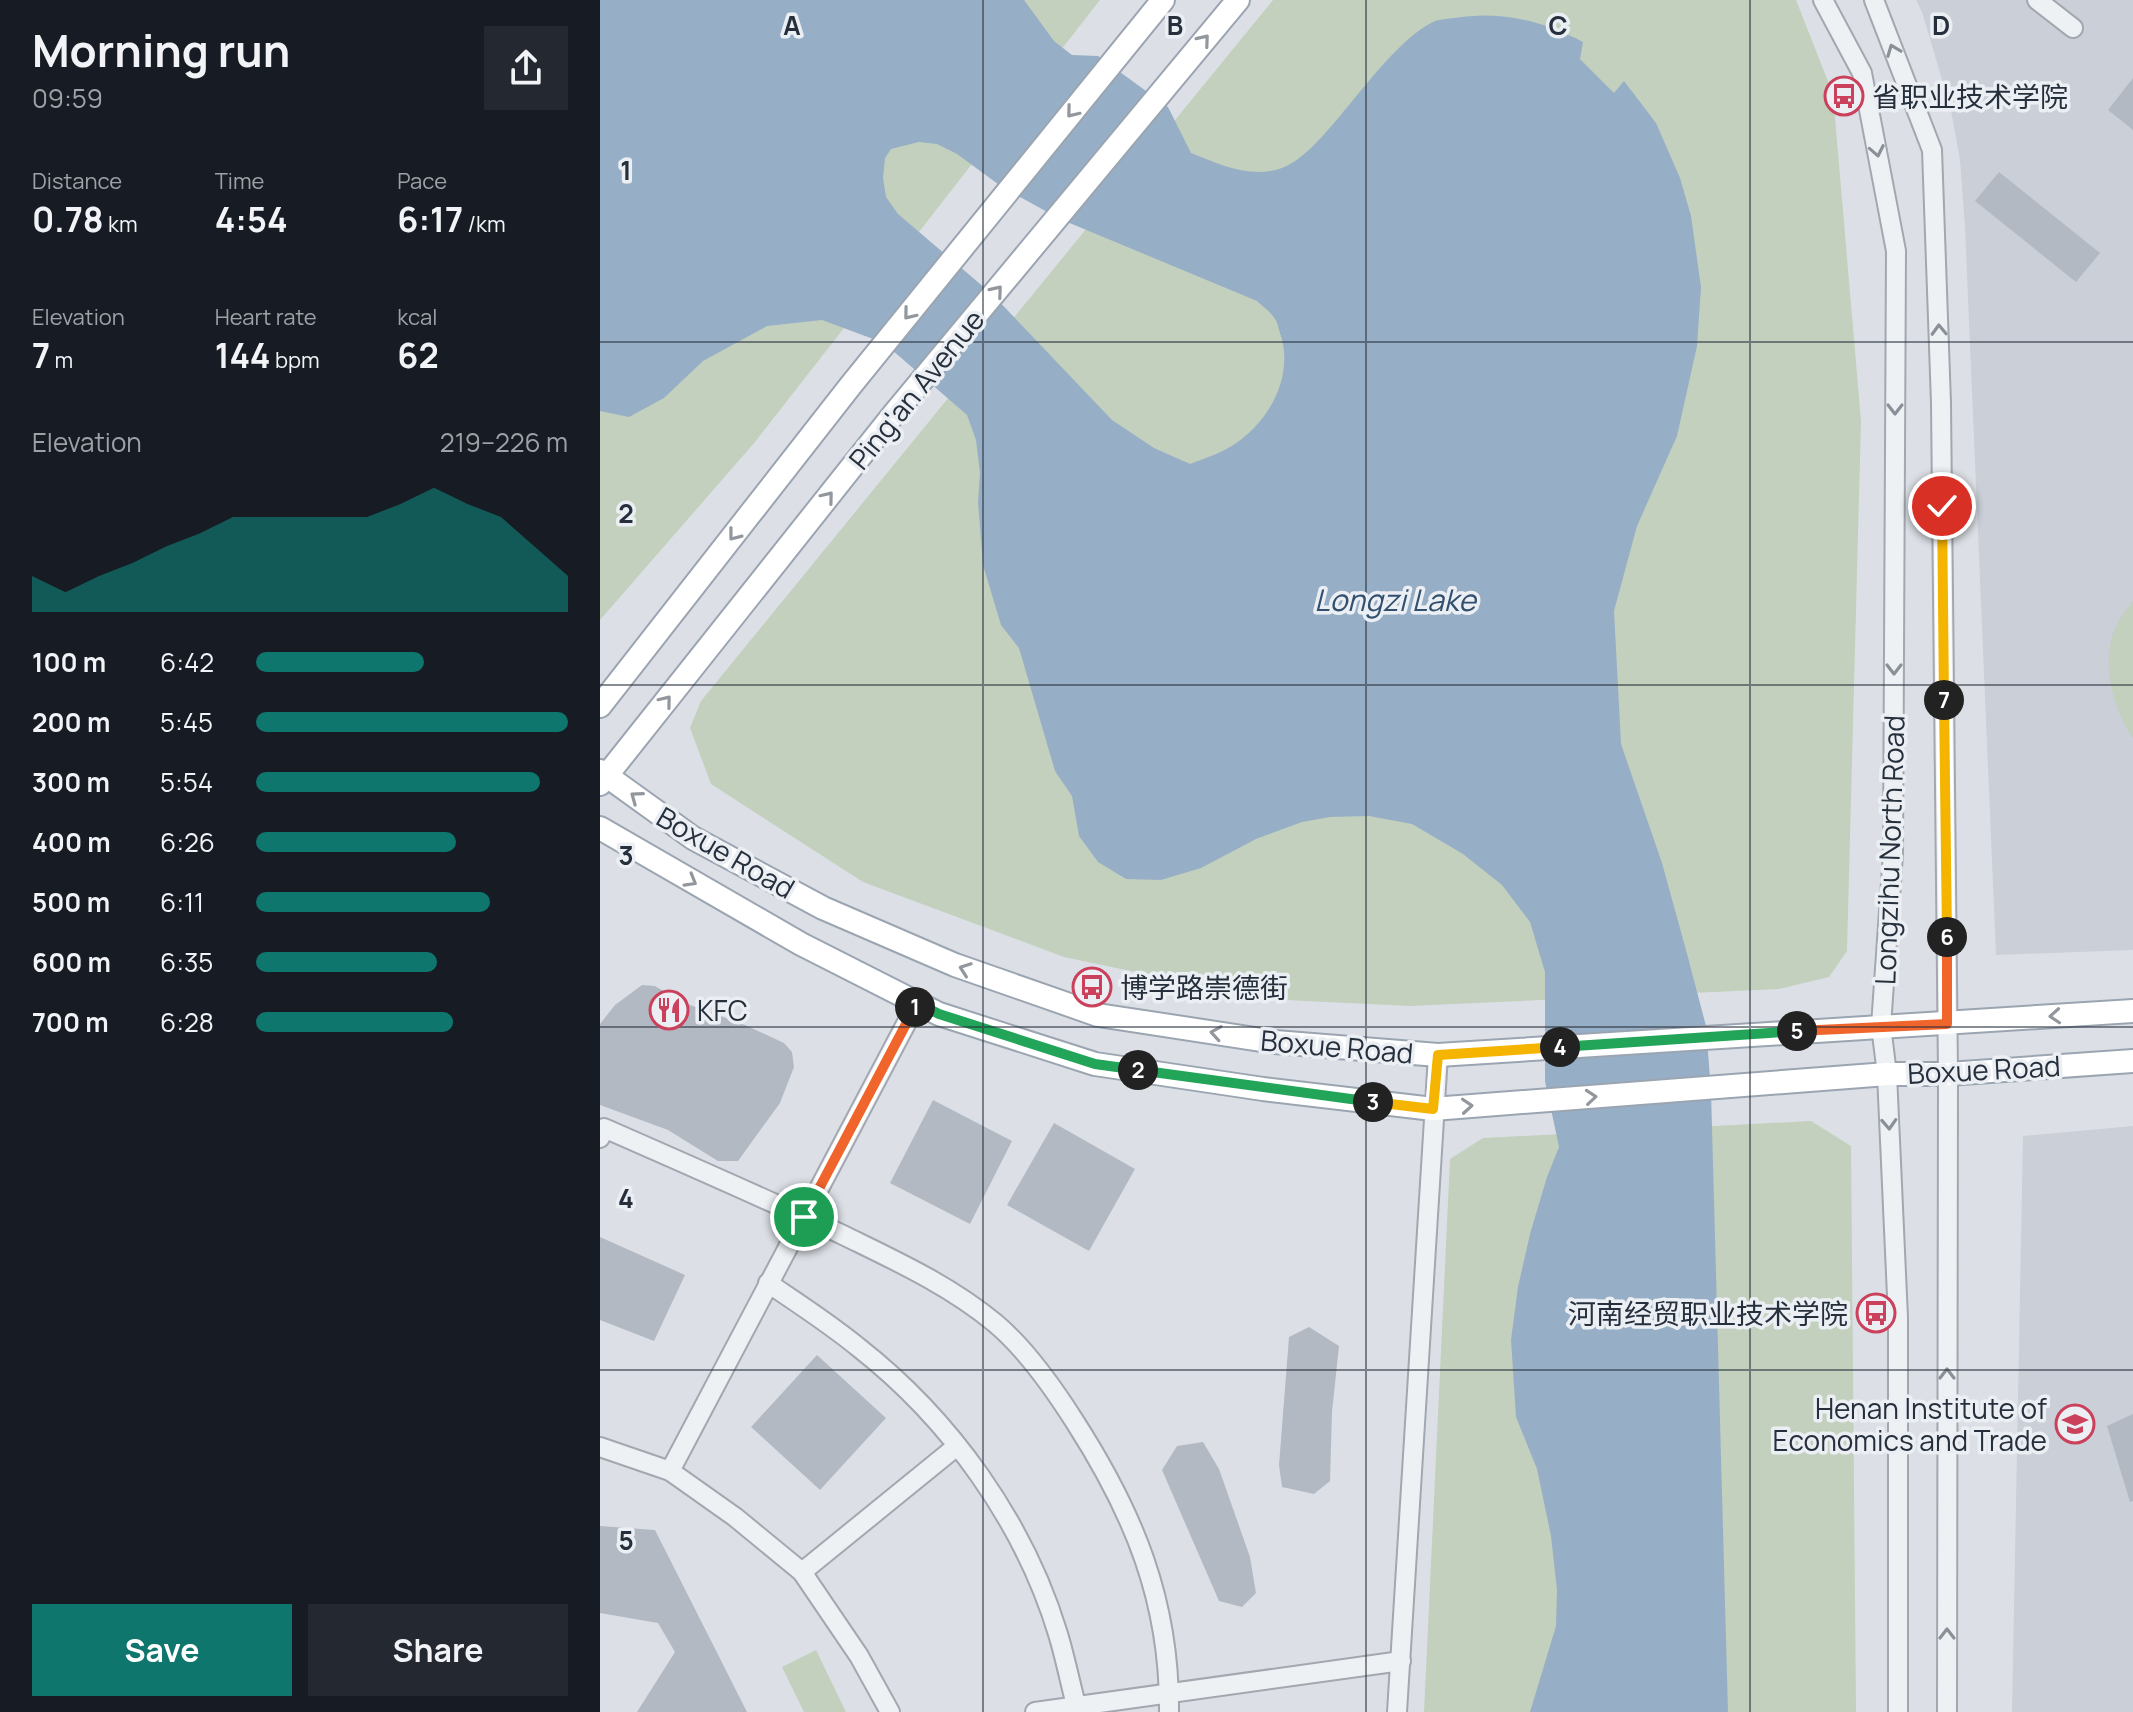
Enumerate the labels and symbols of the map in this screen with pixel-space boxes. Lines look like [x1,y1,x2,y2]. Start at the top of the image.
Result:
text: A [783,7,801,43]
text: B [1167,7,1183,43]
text: C [1548,7,1568,43]
text: D [1932,7,1950,43]
one-way arrow [1194,35,1209,50]
one-way arrow [1886,43,1903,57]
bus stop icon: 省职业技术学院 [1823,75,1865,117]
place label: 省职业技术学院 [1872,77,2068,115]
one-way arrow [1067,103,1082,117]
one-way arrow [1867,144,1884,158]
text: 1 [620,152,632,188]
one-way arrow [987,286,1002,300]
street label: Ping'an Avenue [840,301,992,477]
one-way arrow [904,305,918,320]
one-way arrow [1930,323,1947,336]
one-way arrow [1886,403,1904,416]
pin [1908,472,1976,540]
one-way arrow [818,492,833,506]
text: 2 [618,495,634,531]
one-way arrow [729,526,743,541]
water label: Longzi Lake [1314,579,1477,620]
one-way arrow [1885,663,1903,676]
pin: 7 [1924,680,1964,720]
one-way arrow [656,696,671,710]
street label: Longzihu North Road [1865,714,1913,986]
one-way arrow [631,793,645,807]
street label: Boxue Road [650,797,802,907]
text: 3 [618,837,634,873]
one-way arrow [683,871,697,887]
pin: 6 [1927,917,1967,957]
one-way arrow [959,962,973,979]
bus stop icon: 博学路崇德街 [1071,966,1113,1008]
place label: 博学路崇德街 [1120,968,1288,1006]
pin: 1 [895,987,935,1027]
restaurant icon: KFC [648,989,690,1031]
place label: KFC [697,991,748,1029]
one-way arrow [2048,1007,2061,1024]
pin: 5 [1777,1011,1817,1051]
street label: Boxue Road [1259,1020,1415,1072]
one-way arrow [1209,1025,1223,1042]
pin: 4 [1540,1027,1580,1067]
street label: Boxue Road [1907,1046,2061,1092]
pin: 2 [1118,1050,1158,1090]
pin: 3 [1353,1082,1393,1122]
one-way arrow [1585,1089,1598,1106]
one-way arrow [1461,1098,1474,1115]
one-way arrow [1880,1118,1897,1131]
text: 4 [618,1180,634,1216]
pin [770,1183,838,1251]
bus stop icon: 河南经贸职业技术学院 [1855,1292,1897,1334]
place label: 河南经贸职业技术学院 [1568,1294,1848,1332]
one-way arrow [1938,1367,1956,1380]
place label: Henan Institute of Economics and Trade [1773,1389,2047,1459]
school or university icon: Henan Institute of Economics and Trade [2054,1403,2096,1445]
text: 5 [618,1522,634,1558]
one-way arrow [1938,1627,1956,1640]

